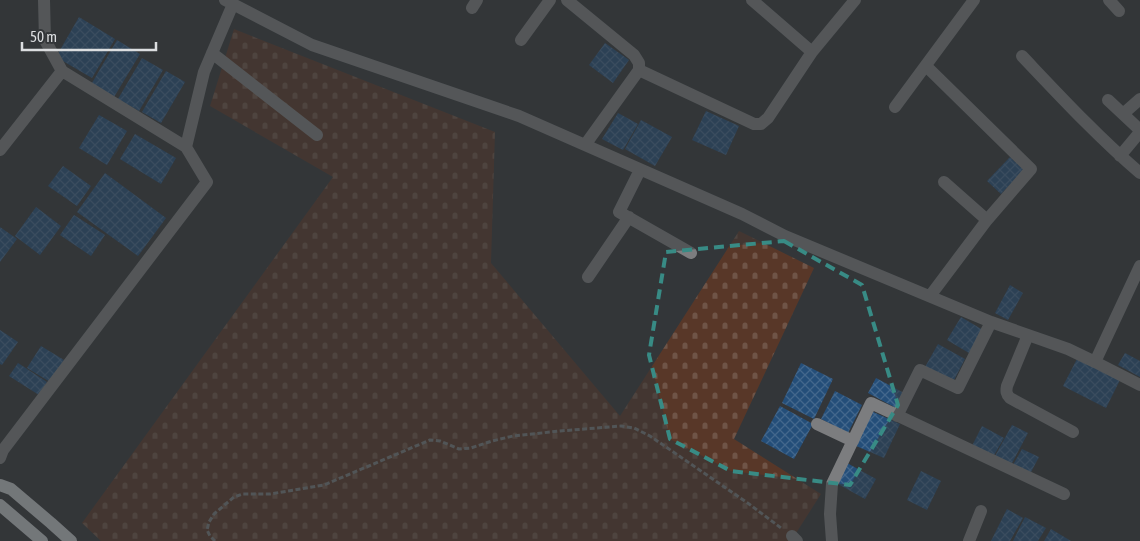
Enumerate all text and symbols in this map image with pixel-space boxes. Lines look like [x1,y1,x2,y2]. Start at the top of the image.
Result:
scale bar [22,20,156,52]
text: 50 m [30,28,57,45]

